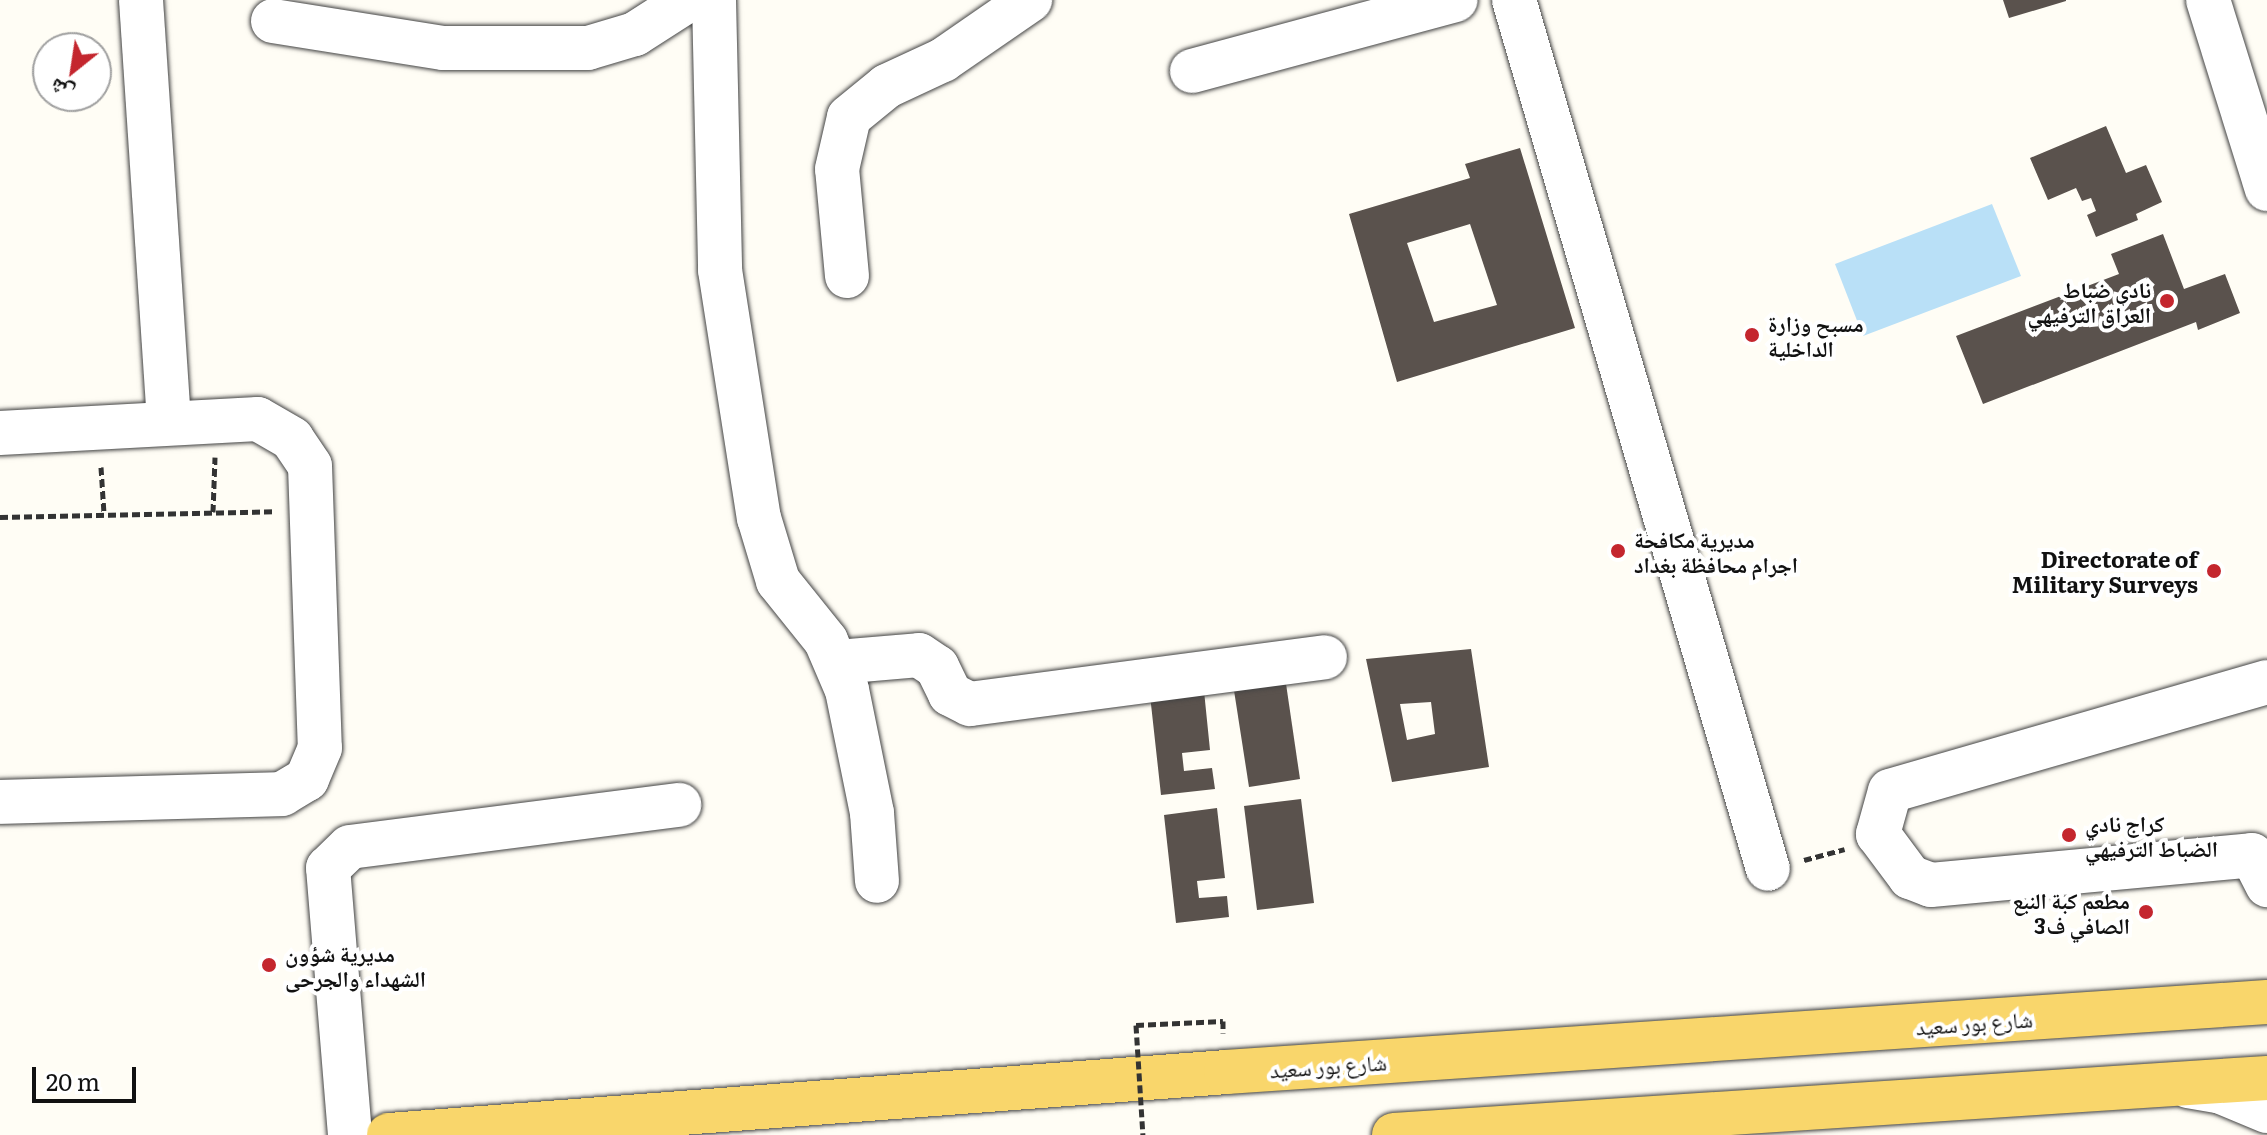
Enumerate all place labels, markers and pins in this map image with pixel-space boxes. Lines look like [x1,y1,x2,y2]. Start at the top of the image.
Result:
place label: نادي ضباط العراق الترفيهي [2028,275,2151,326]
marker: نادي ضباط العراق الترفيهي [2158,292,2176,310]
place label: مسبح وزارة الداخلية [1768,309,1864,360]
marker: مسبح وزارة الداخلية [1743,326,1761,344]
place label: مديرية مكافحة اجرام محافظة بغداد [1634,525,1798,576]
marker: مديرية مكافحة اجرام محافظة بغداد [1609,542,1627,560]
place label: Directorate of Military Surveys [2012,545,2198,596]
marker: Directorate of Military Surveys [2205,562,2223,580]
place label: كراج نادي الضباط الترفيهي [2085,809,2218,860]
marker: كراج نادي الضباط الترفيهي [2060,826,2078,844]
place label: مطعم كبة النبع الصافي ف3 [2012,886,2130,938]
marker: مطعم كبة النبع الصافي ف3 [2137,903,2155,921]
place label: مديرية شؤون الشهداء والجرحى [285,939,426,990]
marker: مديرية شؤون الشهداء والجرحى [260,956,278,974]

